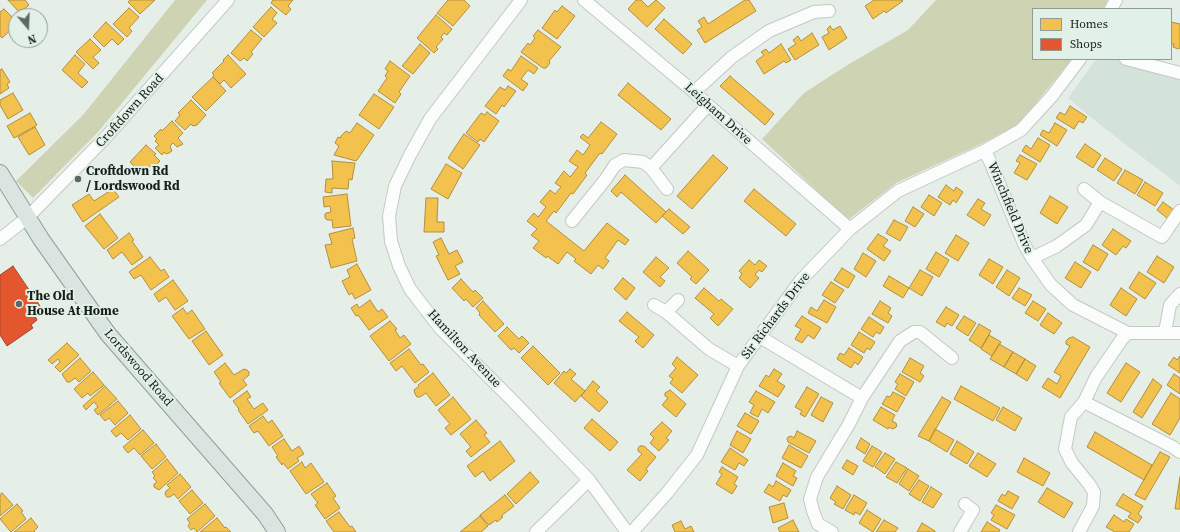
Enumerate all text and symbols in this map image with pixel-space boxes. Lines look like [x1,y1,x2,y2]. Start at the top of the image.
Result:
north arrow [8,8,48,48]
legend [1032,8,1172,60]
text: Homes [1070,16,1108,32]
text: N [26,30,38,47]
text: Shops [1070,36,1102,52]
street label: Croftdown Road [93,71,167,151]
street label: Leigham Drive [681,80,755,148]
street label: Winchfield Drive [984,160,1036,256]
place label: Croftdown Rd / Lordswood Rd [86,164,180,195]
marker: Croftdown Rd / Lordswood Rd [73,174,83,184]
street label: Sir Richards Drive [738,269,814,363]
place label: The Old House At Home [27,289,119,320]
marker: The Old House At Home [14,299,24,309]
street label: Hamilton Avenue [424,307,504,391]
street label: Lordswood Road [100,326,176,410]

